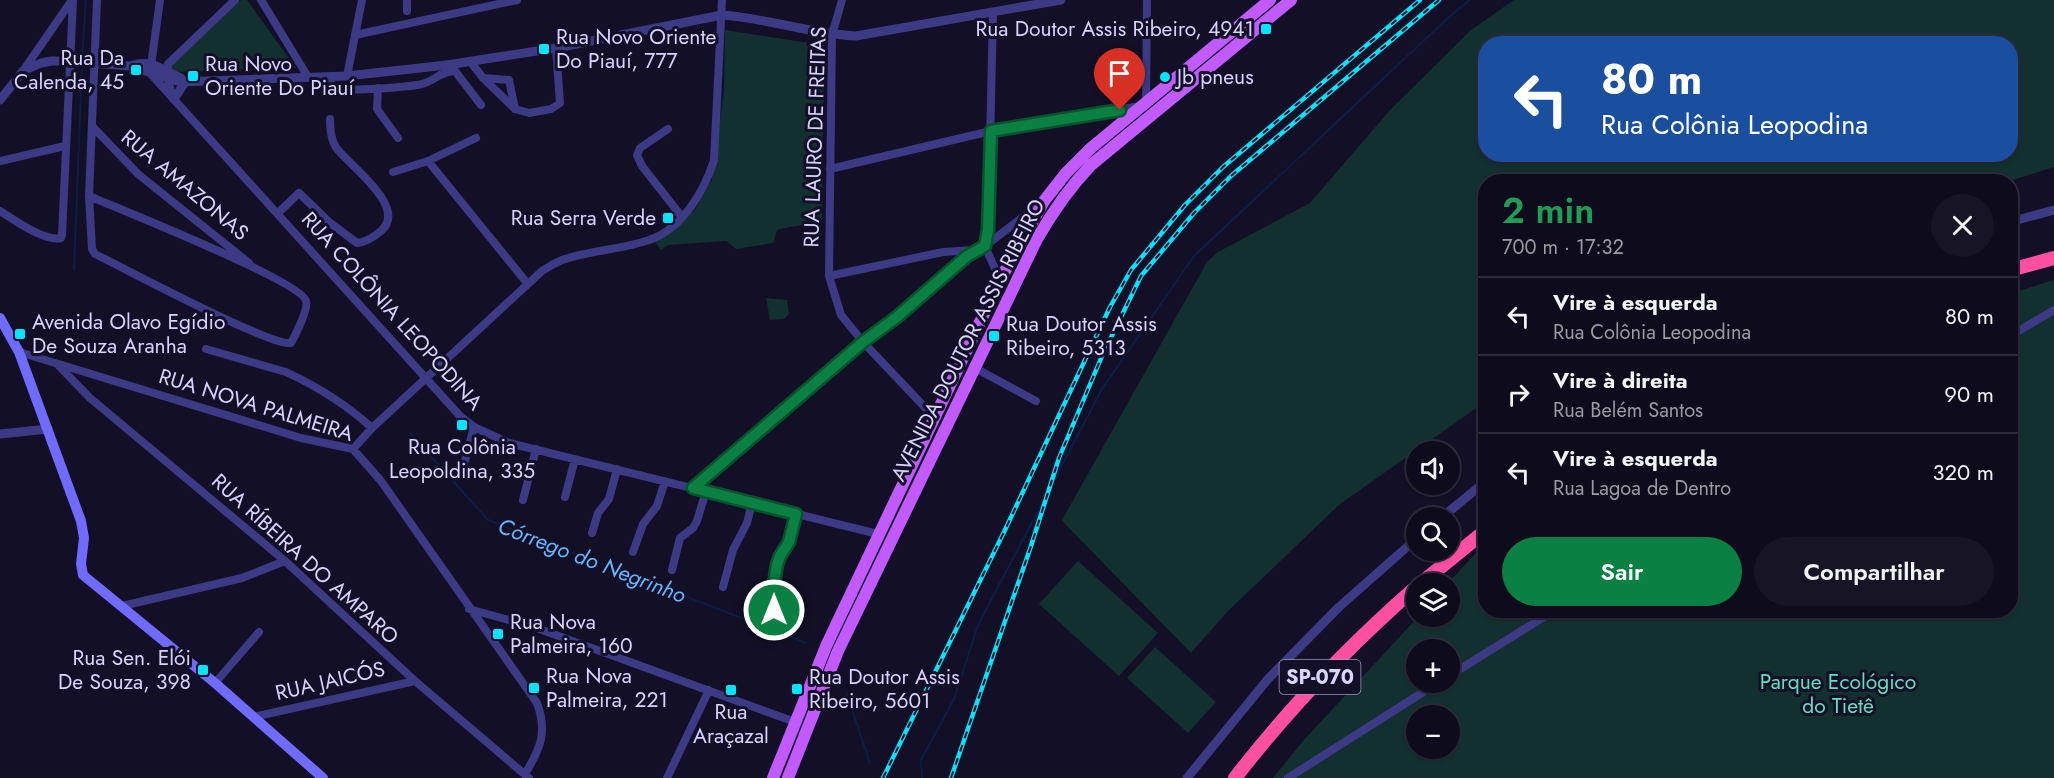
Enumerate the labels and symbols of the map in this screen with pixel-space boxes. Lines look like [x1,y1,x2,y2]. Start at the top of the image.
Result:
place label: Rua Doutor Assis Ribeiro, 4941 [975,14,1254,44]
place label: Rua Novo Oriente Do Piauí, 777 [556,22,716,76]
marker: Rua Doutor Assis Ribeiro, 4941 [1259,22,1273,36]
street label: RUA LAURO DE FREITAS [796,26,834,248]
marker: Rua Novo Oriente Do Piauí, 777 [537,42,551,56]
place label: Rua Da Calenda, 45 [14,43,124,97]
pin [1094,48,1145,110]
place label: Rua Novo Oriente Do Piauí [205,49,355,103]
place label: Jb pneus [1174,62,1254,92]
marker: Rua Da Calenda, 45 [129,63,143,77]
marker: Rua Novo Oriente Do Piauí [186,69,200,83]
marker: Jb pneus [1158,70,1172,84]
street label: RUA AMAZONAS [115,123,255,247]
street label: AVENIDA DOUTOR ASSIS RIBEIRO [884,194,1052,486]
place label: Rua Serra Verde [511,203,656,233]
street label: RUA COLÔNIA LEOPODINA [294,205,490,417]
marker: Rua Serra Verde [661,211,675,225]
place label: Avenida Olavo Egídio De Souza Aranha [32,307,225,361]
place label: Rua Doutor Assis Ribeiro, 5313 [1006,309,1157,363]
marker: Avenida Olavo Egídio De Souza Aranha [13,327,27,341]
marker: Rua Doutor Assis Ribeiro, 5313 [987,329,1001,343]
street label: RUA NOVA PALMEIRA [155,361,357,449]
marker: Rua Colônia Leopoldina, 335 [455,418,469,432]
place label: Rua Colônia Leopoldina, 335 [389,432,535,486]
street label: RUA RÍBEIRA DO AMPARO [205,467,405,651]
water label: Córrego do Negrinho [493,509,691,611]
position arrow [742,578,806,642]
place label: Rua Nova Palmeira, 160 [510,607,633,661]
marker: Rua Nova Palmeira, 160 [491,627,505,641]
place label: Rua Sen. Elói De Souza, 398 [58,643,191,697]
street label: RUA JAICÓS [272,654,388,708]
road number: SP-070 [1280,660,1360,694]
place label: Rua Nova Palmeira, 221 [546,661,668,715]
place label: Rua Doutor Assis Ribeiro, 5601 [809,662,960,716]
marker: Rua Sen. Elói De Souza, 398 [196,663,210,677]
park label: Parque Ecológico do Tietê [1760,667,1916,721]
marker: Rua Nova Palmeira, 221 [527,681,541,695]
marker: Rua Doutor Assis Ribeiro, 5601 [790,682,804,696]
marker: Rua Araçazal [724,683,738,697]
place label: Rua Araçazal [693,697,769,751]

